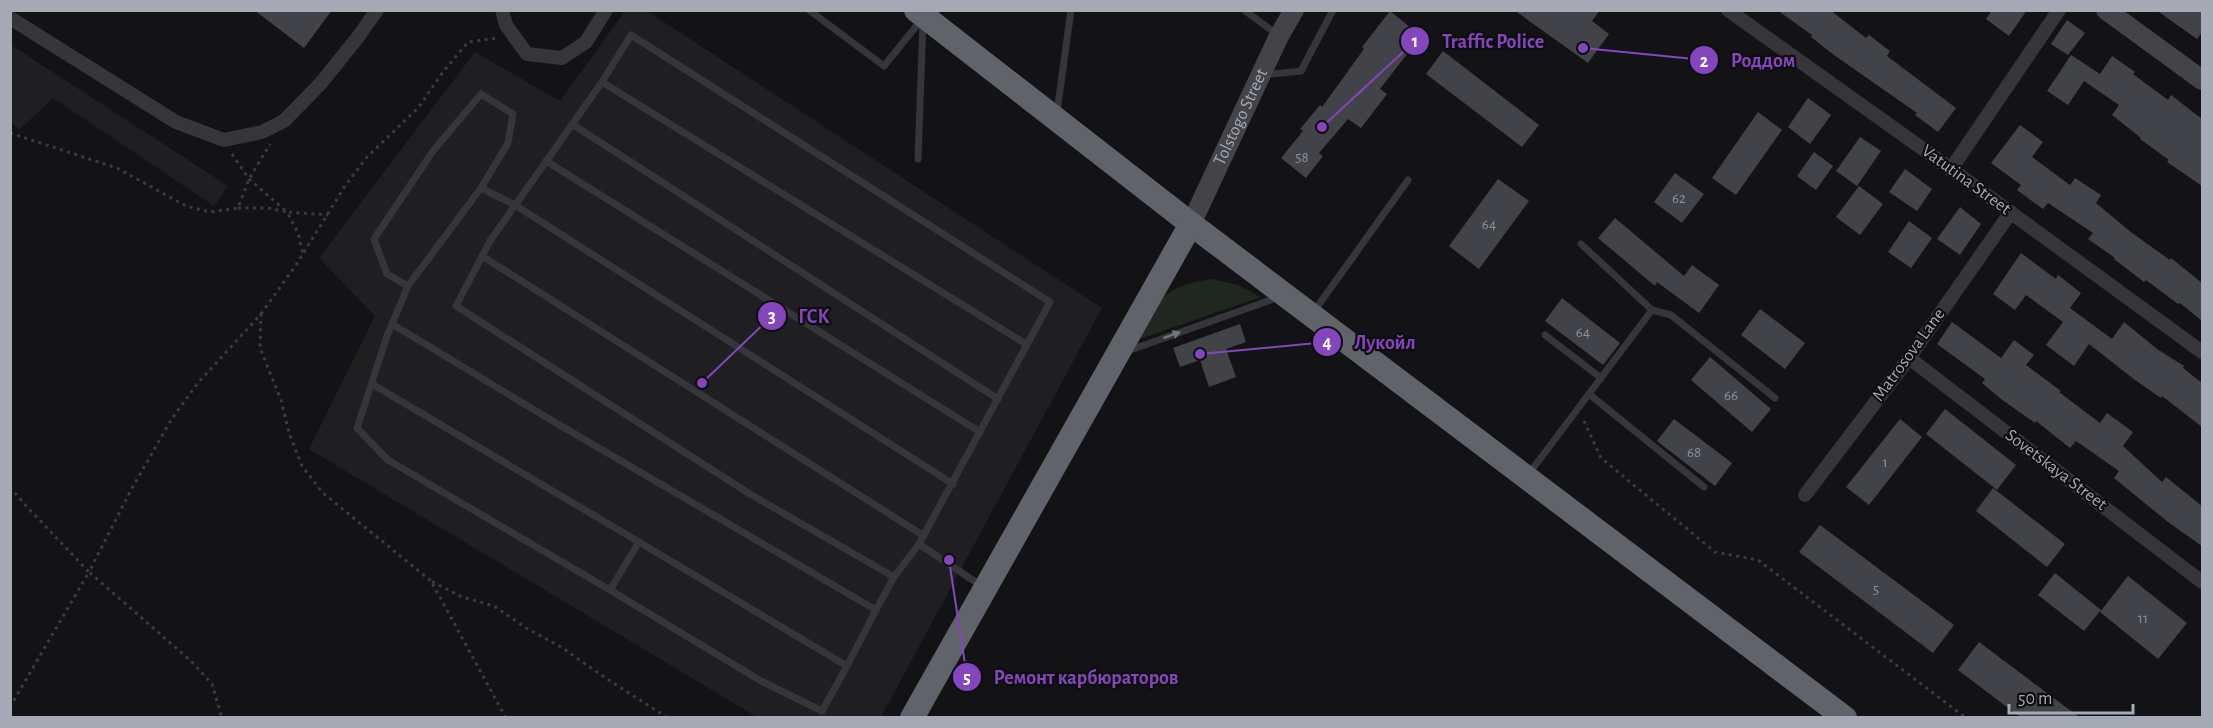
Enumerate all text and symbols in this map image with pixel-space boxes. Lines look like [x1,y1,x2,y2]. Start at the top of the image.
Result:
callout: Traffic Police [1400,22,1556,60]
text: Traffic Police [1442,32,1544,52]
text: 1 [1412,33,1418,51]
callout: Роддом [1689,41,1808,79]
text: Роддом [1731,51,1795,71]
text: 2 [1700,53,1709,71]
street label: Tolstogo Street [1211,66,1272,168]
street label: Vatutina Street [1918,142,2014,218]
house number: 58 [1295,150,1309,165]
house number: 62 [1672,191,1686,206]
house number: 64 [1482,217,1496,232]
callout: ГСК [757,297,842,335]
street label: Matrosova Lane [1869,305,1949,405]
text: ГСК [798,307,830,327]
text: 3 [768,308,776,326]
callout: Лукойл [1312,323,1428,361]
house number: 64 [1576,325,1590,340]
one-way arrow [1164,330,1182,340]
text: Лукойл [1354,333,1416,353]
text: 4 [1322,334,1332,352]
house number: 66 [1724,388,1738,403]
street label: Sovetskaya Street [2002,426,2110,514]
house number: 68 [1687,445,1701,460]
house number: 1 [1882,455,1888,470]
house number: 5 [1873,582,1879,597]
house number: 11 [2138,611,2148,626]
callout: Ремонт карбюраторов [952,658,1191,696]
text: Ремонт карбюраторов [994,668,1179,688]
text: 5 [963,669,971,687]
scale bar [2009,677,2134,715]
text: 50 m [2018,690,2052,708]

